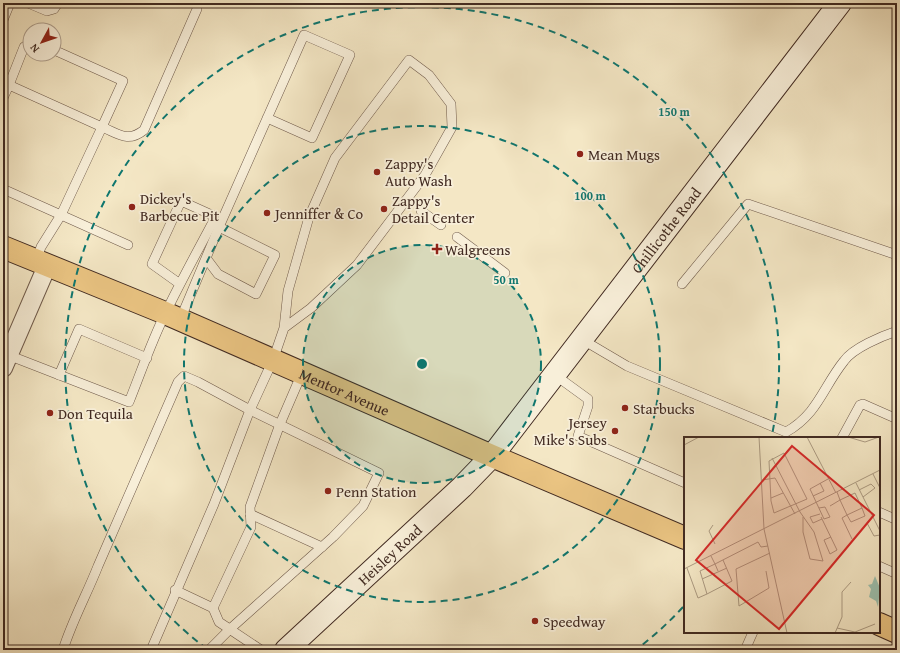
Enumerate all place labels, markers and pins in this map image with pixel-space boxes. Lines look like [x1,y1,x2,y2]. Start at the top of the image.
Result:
place label: Mean Mugs [588,144,660,165]
marker: Mean Mugs [575,149,585,159]
place label: Zappy's Auto Wash [385,153,453,191]
marker: Zappy's Auto Wash [372,167,382,177]
place label: Dickey's Barbecue Pit [140,188,220,226]
place label: Zappy's Detail Center [392,190,474,228]
marker: Dickey's Barbecue Pit [127,202,137,212]
place label: Jenniffer & Co [273,203,364,224]
marker: Zappy's Detail Center [379,204,389,214]
marker: Jenniffer & Co [262,208,272,218]
place label: Walgreens [445,239,510,260]
marker: Walgreens [432,244,442,254]
centre of rings [415,357,429,371]
place label: Starbucks [633,398,695,419]
place label: Don Tequila [58,403,133,424]
marker: Starbucks [620,403,630,413]
marker: Don Tequila [45,408,55,418]
place label: Jersey Mike's Subs [534,412,608,450]
marker: Jersey Mike's Subs [610,426,620,436]
place label: Penn Station [336,481,417,502]
marker: Penn Station [323,486,333,496]
place label: Speedway [543,611,606,632]
marker: Speedway [530,616,540,626]

